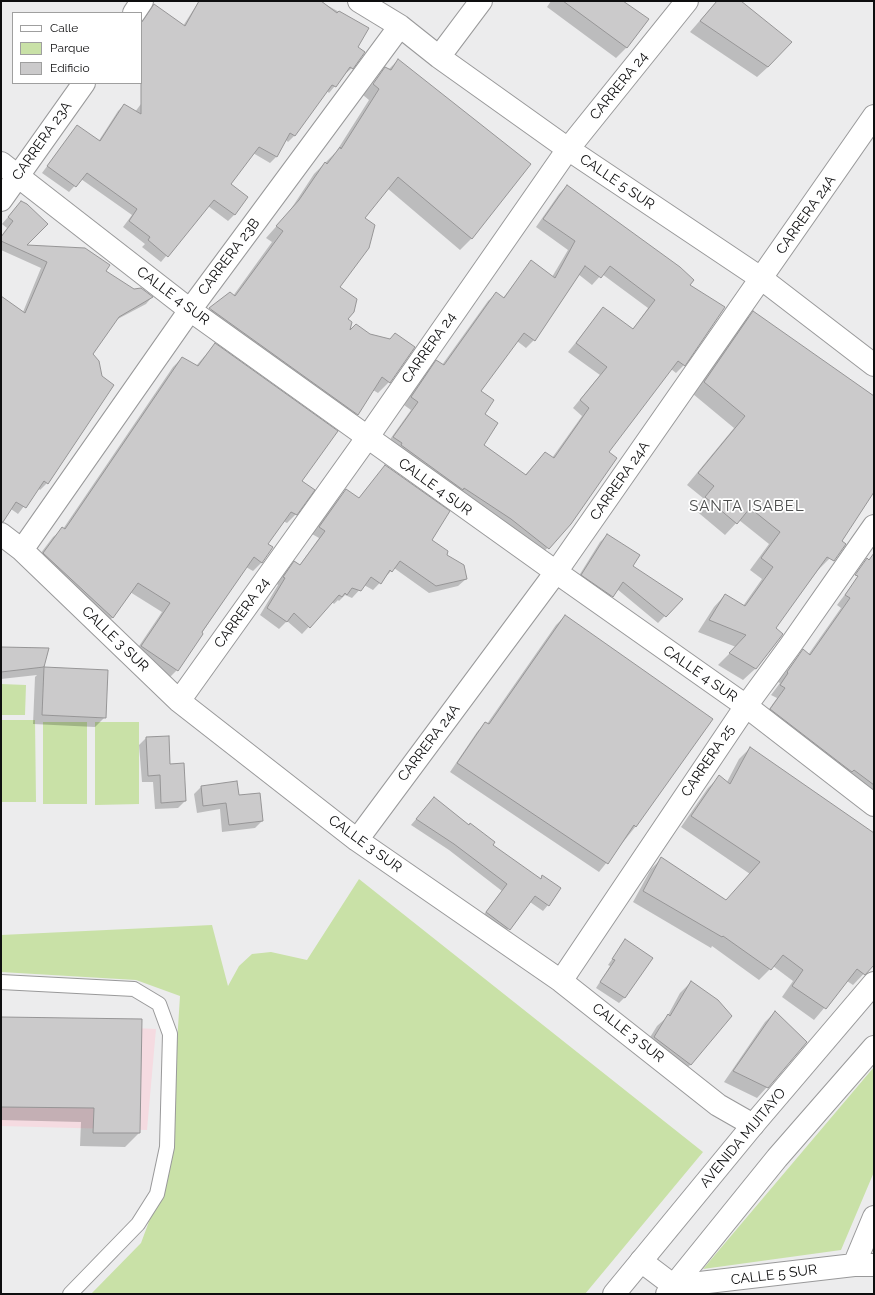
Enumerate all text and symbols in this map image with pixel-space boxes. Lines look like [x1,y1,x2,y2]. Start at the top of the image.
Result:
legend [12,12,142,84]
text: Calle [50,21,78,35]
text: Parque [50,41,90,55]
street label: CARRERA 24 [586,49,652,123]
text: Edificio [50,61,90,75]
street label: CARRERA 23A [9,98,75,184]
street label: CALLE 5 SUR [576,151,658,213]
street label: CARRERA 24A [773,172,839,258]
street label: CARRERA 23B [195,215,263,299]
street label: CALLE 4 SUR [133,263,213,329]
street label: CARRERA 24 [398,309,460,387]
street label: CARRERA 24A [587,438,653,524]
street label: CALLE 4 SUR [395,455,475,519]
district label: SANTA ISABEL [689,497,805,515]
street label: CARRERA 24 [211,575,273,651]
street label: CALLE 3 SUR [78,603,152,675]
street label: CALLE 4 SUR [660,642,740,706]
street label: CARRERA 24A [395,701,463,785]
street label: CARRERA 25 [678,722,738,800]
street label: CALLE 3 SUR [325,812,405,876]
street label: CALLE 3 SUR [589,1000,667,1066]
street label: AVENIDA MIJITAYO [697,1085,789,1191]
street label: CALLE 5 SUR [730,1261,818,1289]

